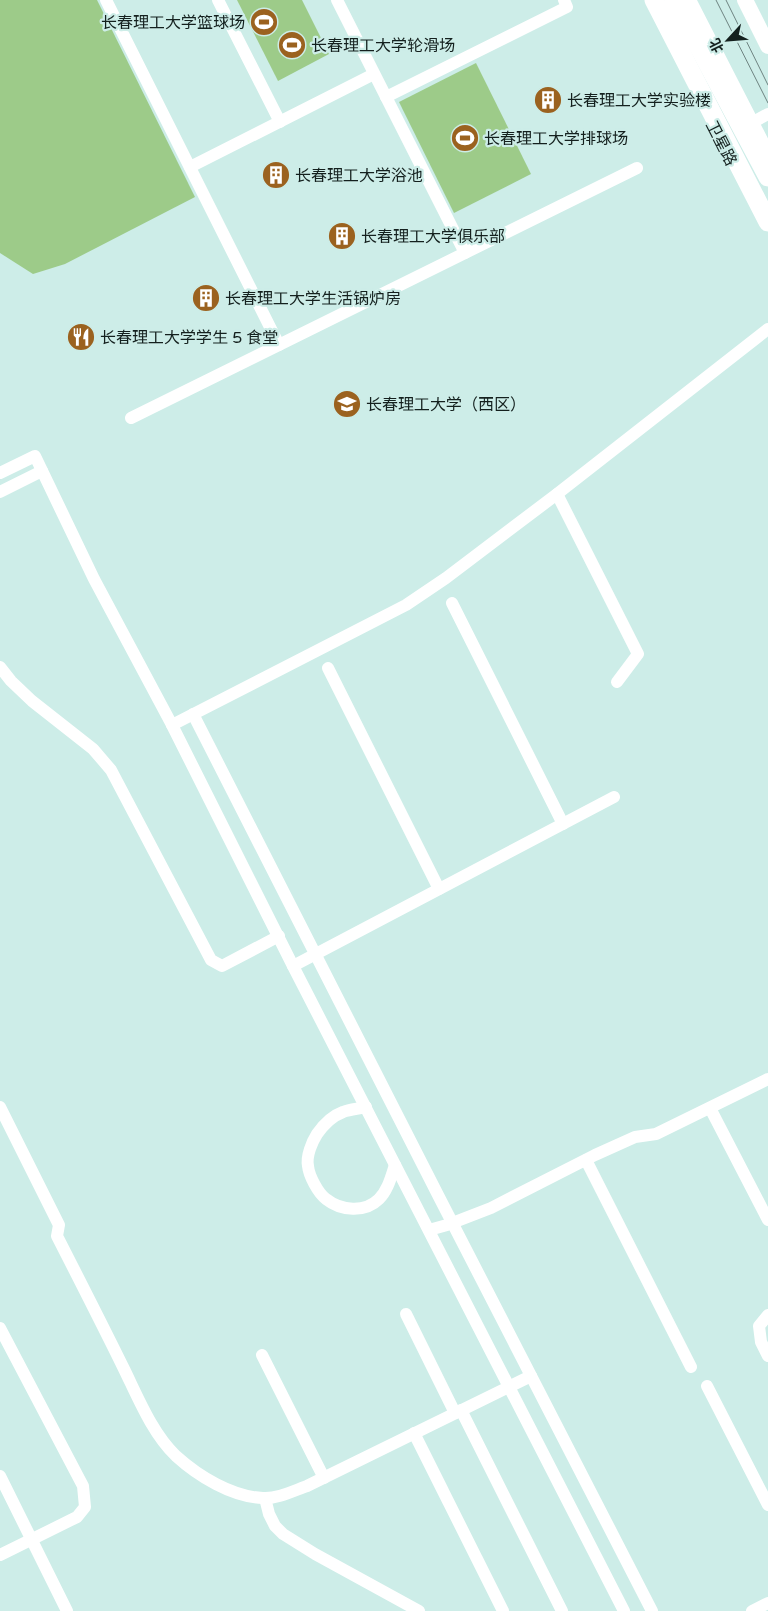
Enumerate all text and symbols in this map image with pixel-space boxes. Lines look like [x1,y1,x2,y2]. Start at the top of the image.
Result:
sports icon: 长春理工大学篮球场 [249,7,279,37]
place label: 长春理工大学篮球场 [101,13,245,33]
north arrow [703,15,753,65]
sports icon: 长春理工大学轮滑场 [277,30,307,60]
text: 北 [706,35,727,55]
place label: 长春理工大学轮滑场 [311,36,455,56]
building icon: 长春理工大学实验楼 [533,85,563,115]
place label: 长春理工大学实验楼 [567,91,711,111]
street label: 卫星路 [701,118,741,169]
sports icon: 长春理工大学排球场 [450,123,480,153]
place label: 长春理工大学排球场 [484,129,628,149]
building icon: 长春理工大学浴池 [261,160,291,190]
place label: 长春理工大学浴池 [295,166,423,186]
building icon: 长春理工大学俱乐部 [327,221,357,251]
place label: 长春理工大学俱乐部 [361,227,505,247]
building icon: 长春理工大学生活锅炉房 [191,283,221,313]
place label: 长春理工大学生活锅炉房 [225,289,401,309]
restaurant icon: 长春理工大学学生 5 食堂 [66,322,96,352]
place label: 长春理工大学学生 5 食堂 [100,328,278,348]
school or university icon: 长春理工大学（西区） [332,389,362,419]
place label: 长春理工大学（西区） [366,395,526,415]

